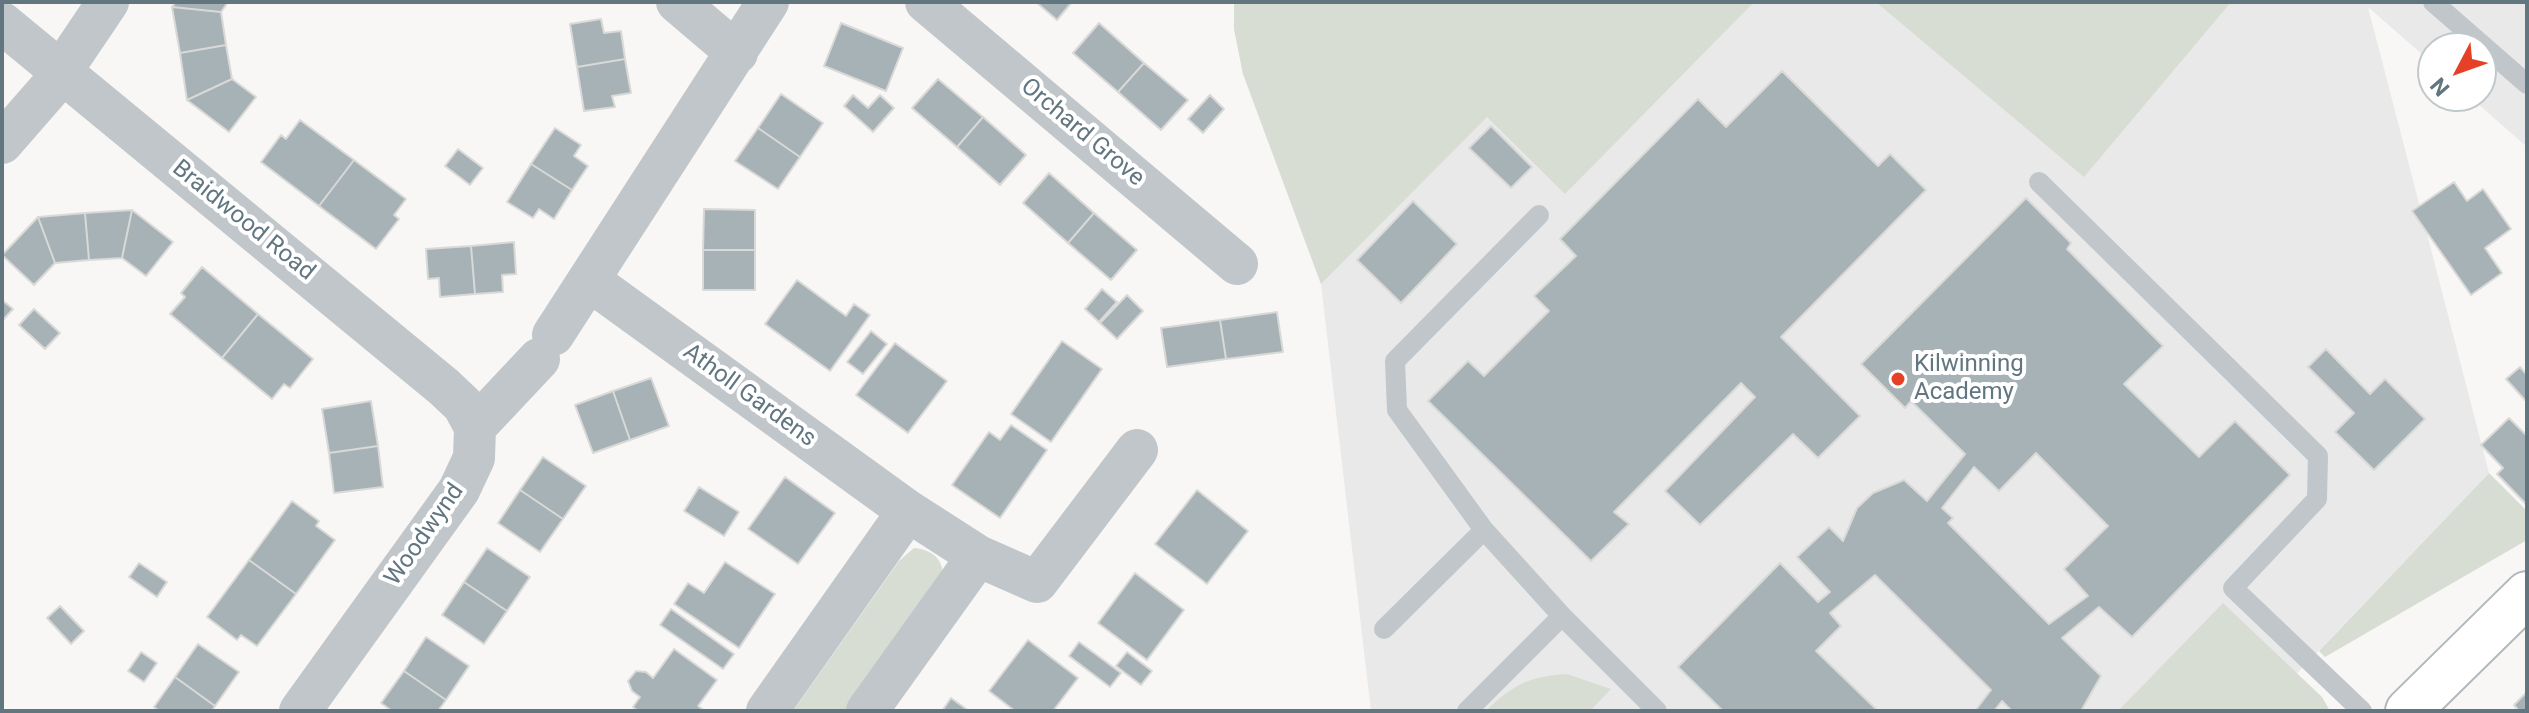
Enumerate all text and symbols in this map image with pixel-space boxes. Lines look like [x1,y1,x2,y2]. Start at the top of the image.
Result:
north arrow [2417,32,2497,112]
street label: Orchard Grove [1014,73,1150,193]
text: N [2425,73,2455,101]
street label: Braidwood Road [166,155,320,287]
street label: Atholl Gardens [677,338,821,454]
place label: Kilwinning Academy [1914,351,2024,407]
marker: Kilwinning Academy [1889,370,1907,388]
street label: Woodwynd [379,478,471,592]

